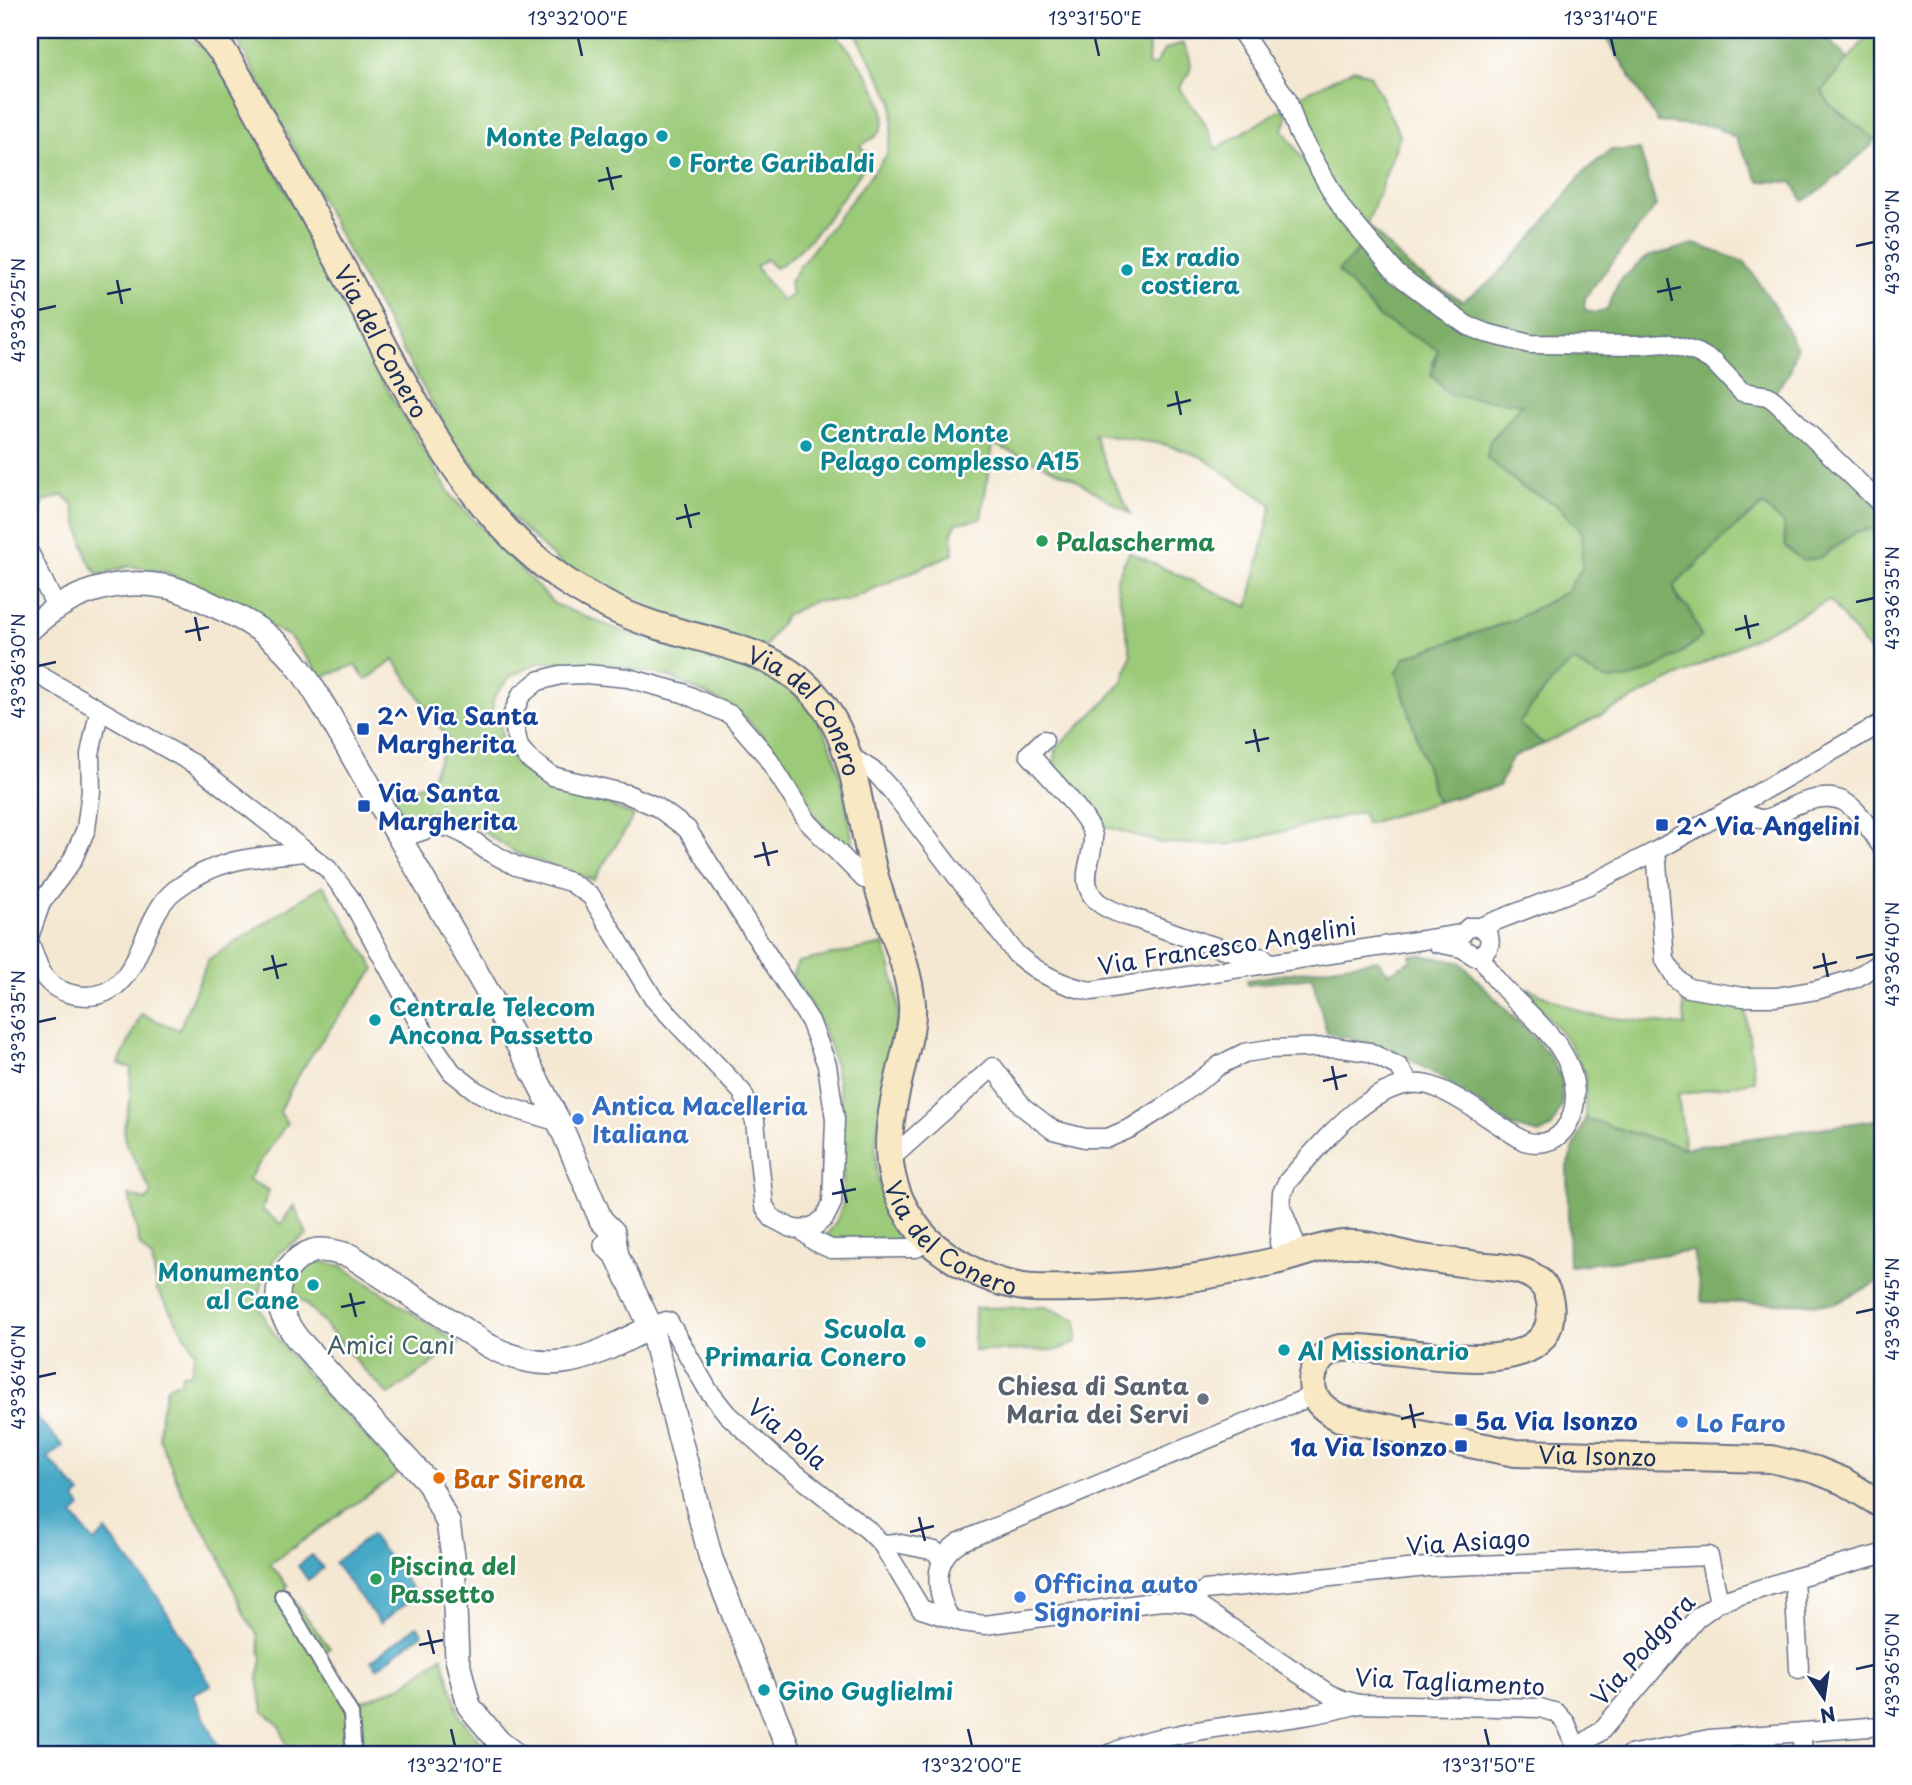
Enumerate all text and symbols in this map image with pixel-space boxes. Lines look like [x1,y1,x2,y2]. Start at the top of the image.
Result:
text: 13°32'00"E [528,4,628,31]
text: 13°31'50"E [1048,4,1142,31]
text: 13°31'40"E [1564,4,1658,31]
place label: Monte Pelago [486,118,648,154]
marker: Monte Pelago [654,128,670,144]
place label: Forte Garibaldi [689,144,875,180]
marker: Forte Garibaldi [667,154,683,170]
text: 43°36'30"N [1878,189,1905,295]
place label: Ex radio costiera [1141,238,1241,302]
text: 43°36'25"N [4,258,31,362]
street label: Via del Conero [326,258,438,425]
marker: Ex radio costiera [1119,262,1135,278]
place label: Centrale Monte Pelago complesso A15 [820,414,1080,478]
marker: Centrale Monte Pelago complesso A15 [798,438,814,454]
place label: Palascherma [1056,523,1215,559]
marker: Palascherma [1034,533,1050,549]
text: 43°36'35"N [1878,546,1905,650]
text: 43°36'30"N [4,613,31,719]
street label: Via del Conero [742,635,871,780]
place label: 2^ Via Santa Margherita [377,697,539,761]
marker: 2^ Via Santa Margherita [355,721,371,737]
place label: Via Santa Margherita [378,774,518,838]
marker: Via Santa Margherita [356,798,372,814]
place label: 2^ Via Angelini [1676,807,1860,843]
marker: 2^ Via Angelini [1654,817,1670,833]
text: 43°36'40"N [1878,901,1905,1007]
street label: Via Francesco Angelini [1095,907,1359,983]
text: 43°36'35"N [4,970,31,1074]
place label: Centrale Telecom Ancona Passetto [389,988,596,1052]
marker: Centrale Telecom Ancona Passetto [367,1012,383,1028]
place label: Antica Macelleria Italiana [592,1087,808,1151]
marker: Antica Macelleria Italiana [570,1111,586,1127]
street label: Via del Conero [876,1175,1020,1303]
place label: Monumento al Cane [158,1253,299,1317]
text: 43°36'45"N [1878,1257,1905,1361]
marker: Monumento al Cane [305,1277,321,1293]
place label: Scuola Primaria Conero [704,1310,907,1374]
text: 43°36'40"N [4,1324,31,1430]
park label: Amici Cani [327,1326,455,1362]
place label: Al Missionario [1297,1332,1469,1368]
marker: Scuola Primaria Conero [912,1334,928,1350]
marker: Al Missionario [1276,1342,1292,1358]
place label: Chiesa di Santa Maria dei Servi [998,1367,1190,1431]
street label: Via Pola [740,1389,836,1478]
marker: Chiesa di Santa Maria dei Servi [1195,1391,1211,1407]
place label: 5a Via Isonzo [1475,1402,1638,1438]
place label: Lo Faro [1696,1404,1785,1440]
marker: 5a Via Isonzo [1453,1412,1469,1428]
marker: Lo Faro [1674,1414,1690,1430]
place label: 1a Via Isonzo [1290,1428,1447,1464]
street label: Via Isonzo [1538,1436,1657,1474]
marker: 1a Via Isonzo [1453,1438,1469,1454]
place label: Bar Sirena [453,1460,585,1496]
marker: Bar Sirena [431,1470,447,1486]
street label: Via Asiago [1405,1519,1531,1563]
place label: Piscina del Passetto [390,1547,516,1611]
place label: Officina auto Signorini [1034,1565,1198,1629]
marker: Piscina del Passetto [368,1571,384,1587]
street label: Via Podgora [1582,1584,1703,1713]
marker: Officina auto Signorini [1012,1589,1028,1605]
text: 43°36'50"N [1878,1613,1905,1718]
street label: Via Tagliamento [1354,1658,1546,1704]
north arrow [1790,1662,1860,1732]
place label: Gino Guglielmi [778,1672,953,1708]
marker: Gino Guglielmi [756,1682,772,1698]
text: N [1818,1700,1839,1731]
text: 13°32'10"E [407,1751,503,1778]
text: 13°32'00"E [922,1751,1022,1778]
text: 13°31'50"E [1442,1751,1536,1778]

